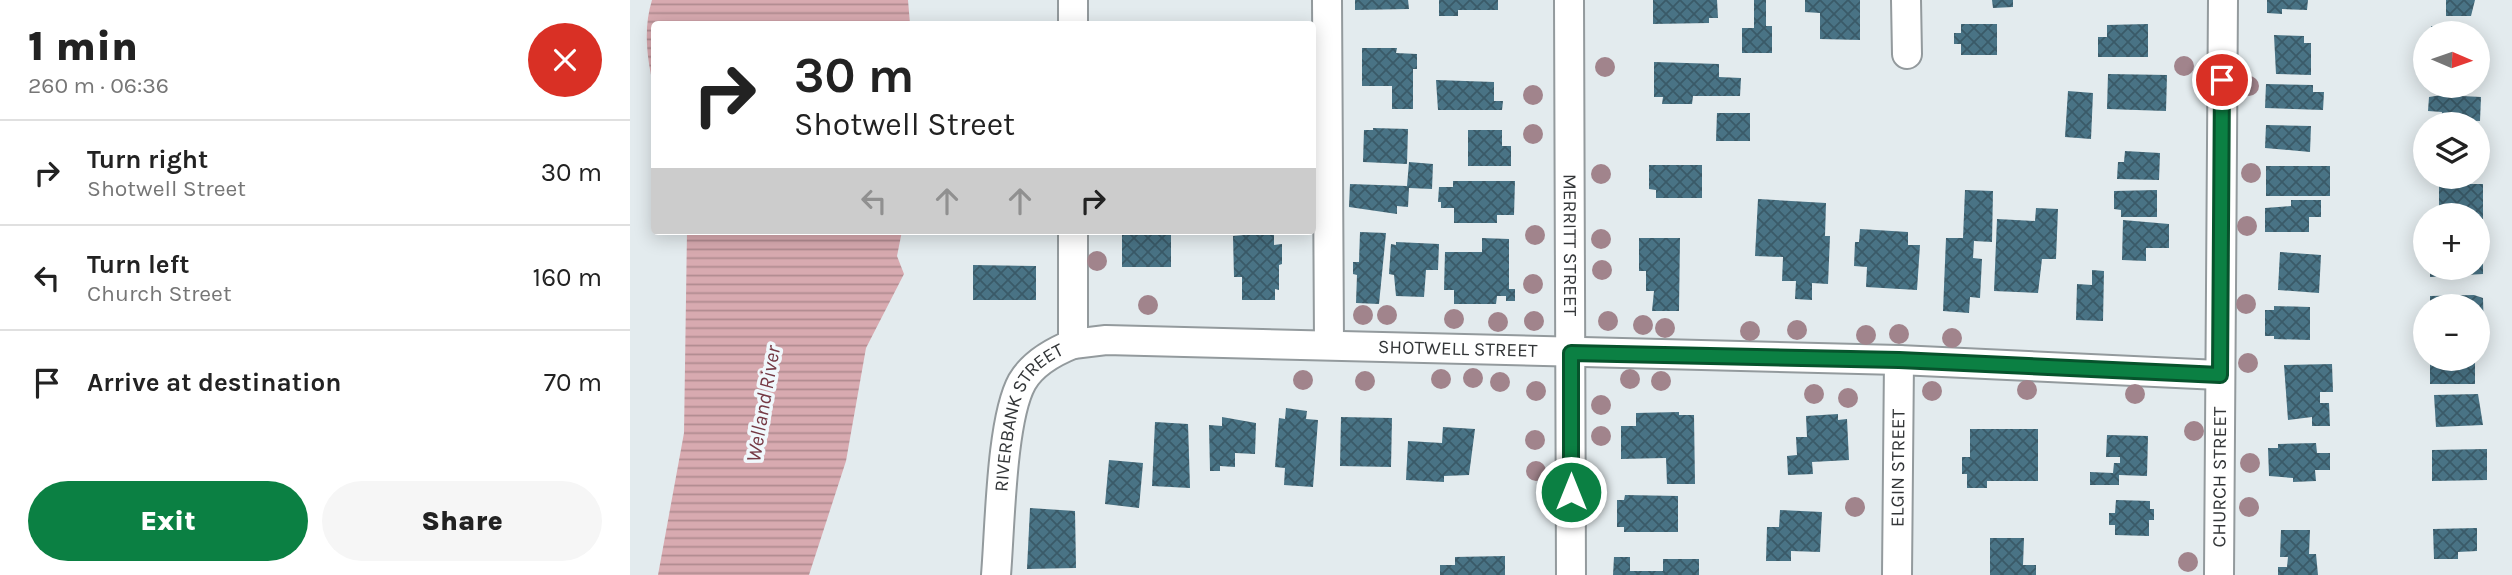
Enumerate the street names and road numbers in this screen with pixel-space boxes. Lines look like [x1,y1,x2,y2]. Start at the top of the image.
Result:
street label: MERRITT STREET [1559,174,1581,317]
street label: SHOTWELL STREET [1378,336,1538,362]
street label: RIVERBANK STREET [990,339,1068,493]
street label: CHURCH STREET [2208,406,2231,547]
street label: ELGIN STREET [1886,408,1910,527]

